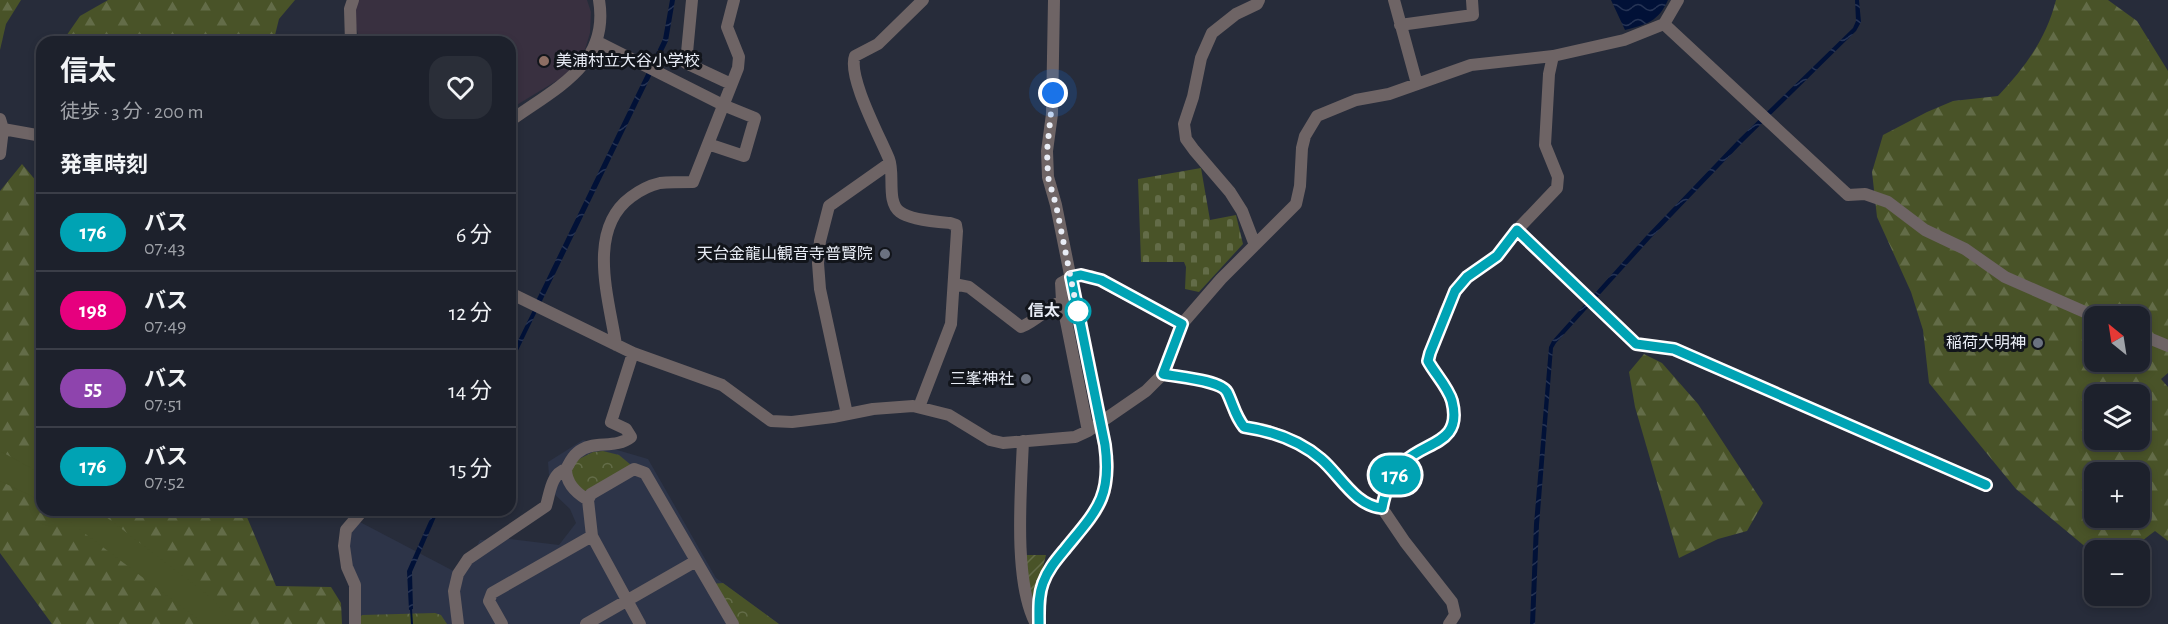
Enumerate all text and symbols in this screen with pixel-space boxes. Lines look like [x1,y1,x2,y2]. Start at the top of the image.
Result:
place label: 美浦村立大谷小学校 [556,52,700,69]
marker: 美浦村立大谷小学校 [537,54,551,68]
button: heart [429,56,492,119]
text: 信太 [60,58,116,86]
your location [1038,78,1068,108]
text: 徒歩 · 3 分 · 200 m [60,102,203,122]
text: 発車時刻 [60,154,148,176]
text: バス [144,212,188,234]
text: 176 [80,222,106,243]
text: 6 分 [456,224,492,246]
text: 07:43 [144,238,185,258]
place label: 天台金龍山観音寺普賢院 [697,245,873,262]
marker: 天台金龍山観音寺普賢院 [878,247,892,261]
text: バス [144,290,188,312]
marker: 信太 [1065,298,1091,324]
text: 198 [79,300,107,321]
text: 12 分 [449,302,492,324]
place label: 信太 [1027,302,1060,319]
north arrow [2084,306,2150,372]
map controls [2084,306,2150,606]
text: 07:49 [144,316,187,336]
place label: 稲荷大明神 [1946,334,2026,351]
marker: 稲荷大明神 [2031,336,2045,350]
text: バス [144,368,188,390]
place label: 三峯神社 [950,371,1014,387]
marker: 三峯神社 [1019,372,1033,386]
text: 55 [84,378,102,399]
text: 14 分 [448,380,492,402]
button: layers [2084,384,2150,450]
text: 07:51 [144,394,183,414]
text: バス [144,446,188,468]
text: 176 [80,456,106,477]
line badge: 176 [1360,456,1430,494]
text: 15 分 [450,458,492,480]
button: + [2084,462,2150,528]
text: 176 [1382,465,1408,486]
text: 07:52 [144,472,185,492]
button: − [2084,540,2150,606]

